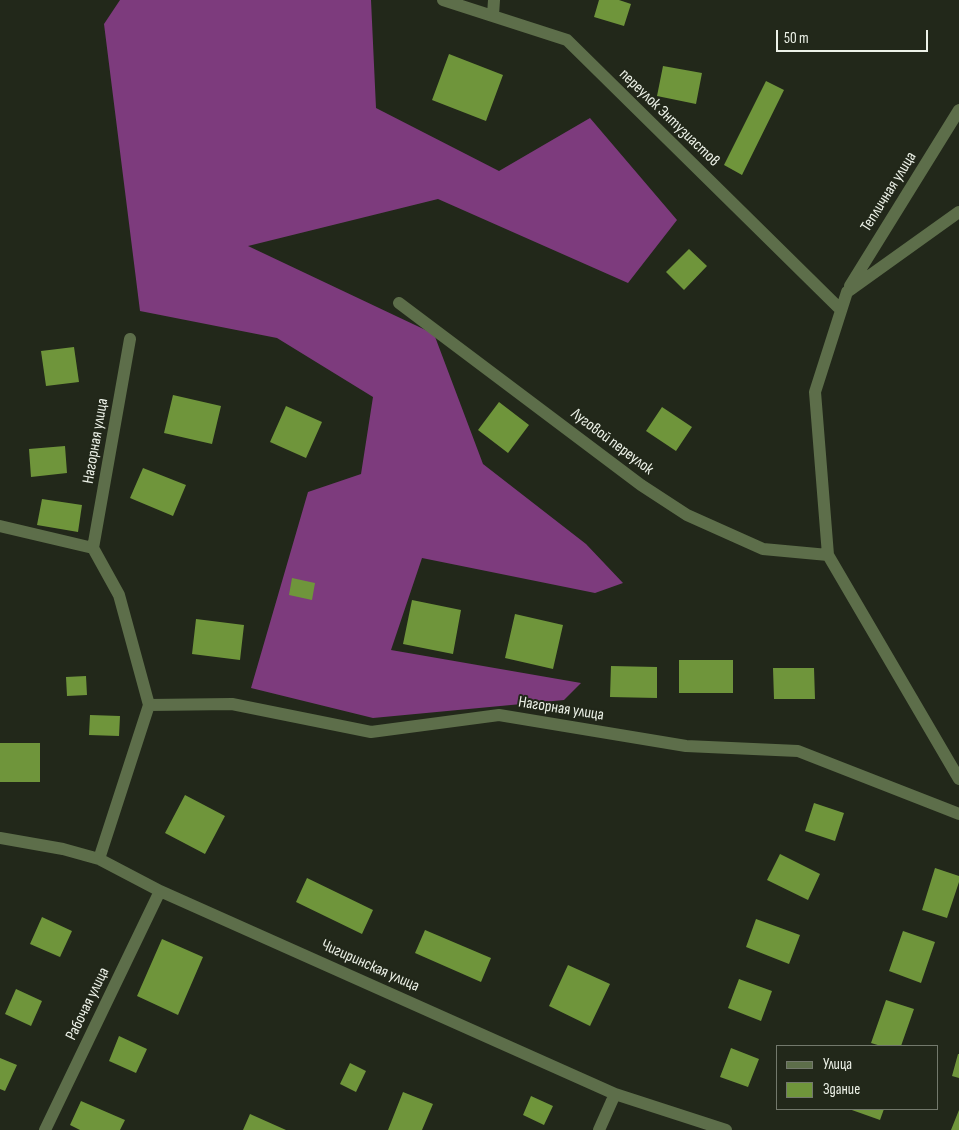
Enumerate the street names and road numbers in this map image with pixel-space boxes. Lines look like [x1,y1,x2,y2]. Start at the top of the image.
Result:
street label: переулок Энтузиастов [615,65,723,171]
street label: Тепличная улица [857,149,921,235]
street label: Нагорная улица [79,397,113,485]
street label: Луговой переулок [567,405,657,479]
street label: Нагорная улица [517,693,605,725]
street label: Чигиринская улица [318,936,422,996]
street label: Рабочая улица [62,964,114,1044]

